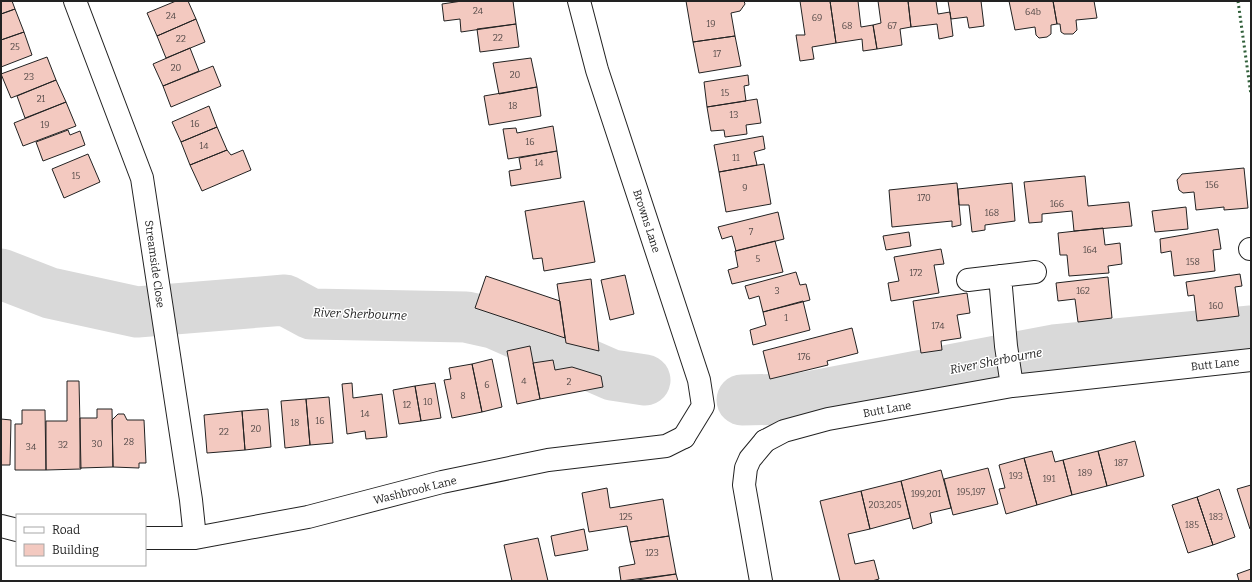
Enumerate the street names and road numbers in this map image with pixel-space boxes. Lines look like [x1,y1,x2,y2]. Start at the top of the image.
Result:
street label: Browns Lane [630,188,663,254]
street label: Streamside Close [142,219,167,309]
street label: Butt Lane [1190,355,1240,374]
street label: Butt Lane [862,399,912,420]
street label: Washbrook Lane [372,474,458,507]

